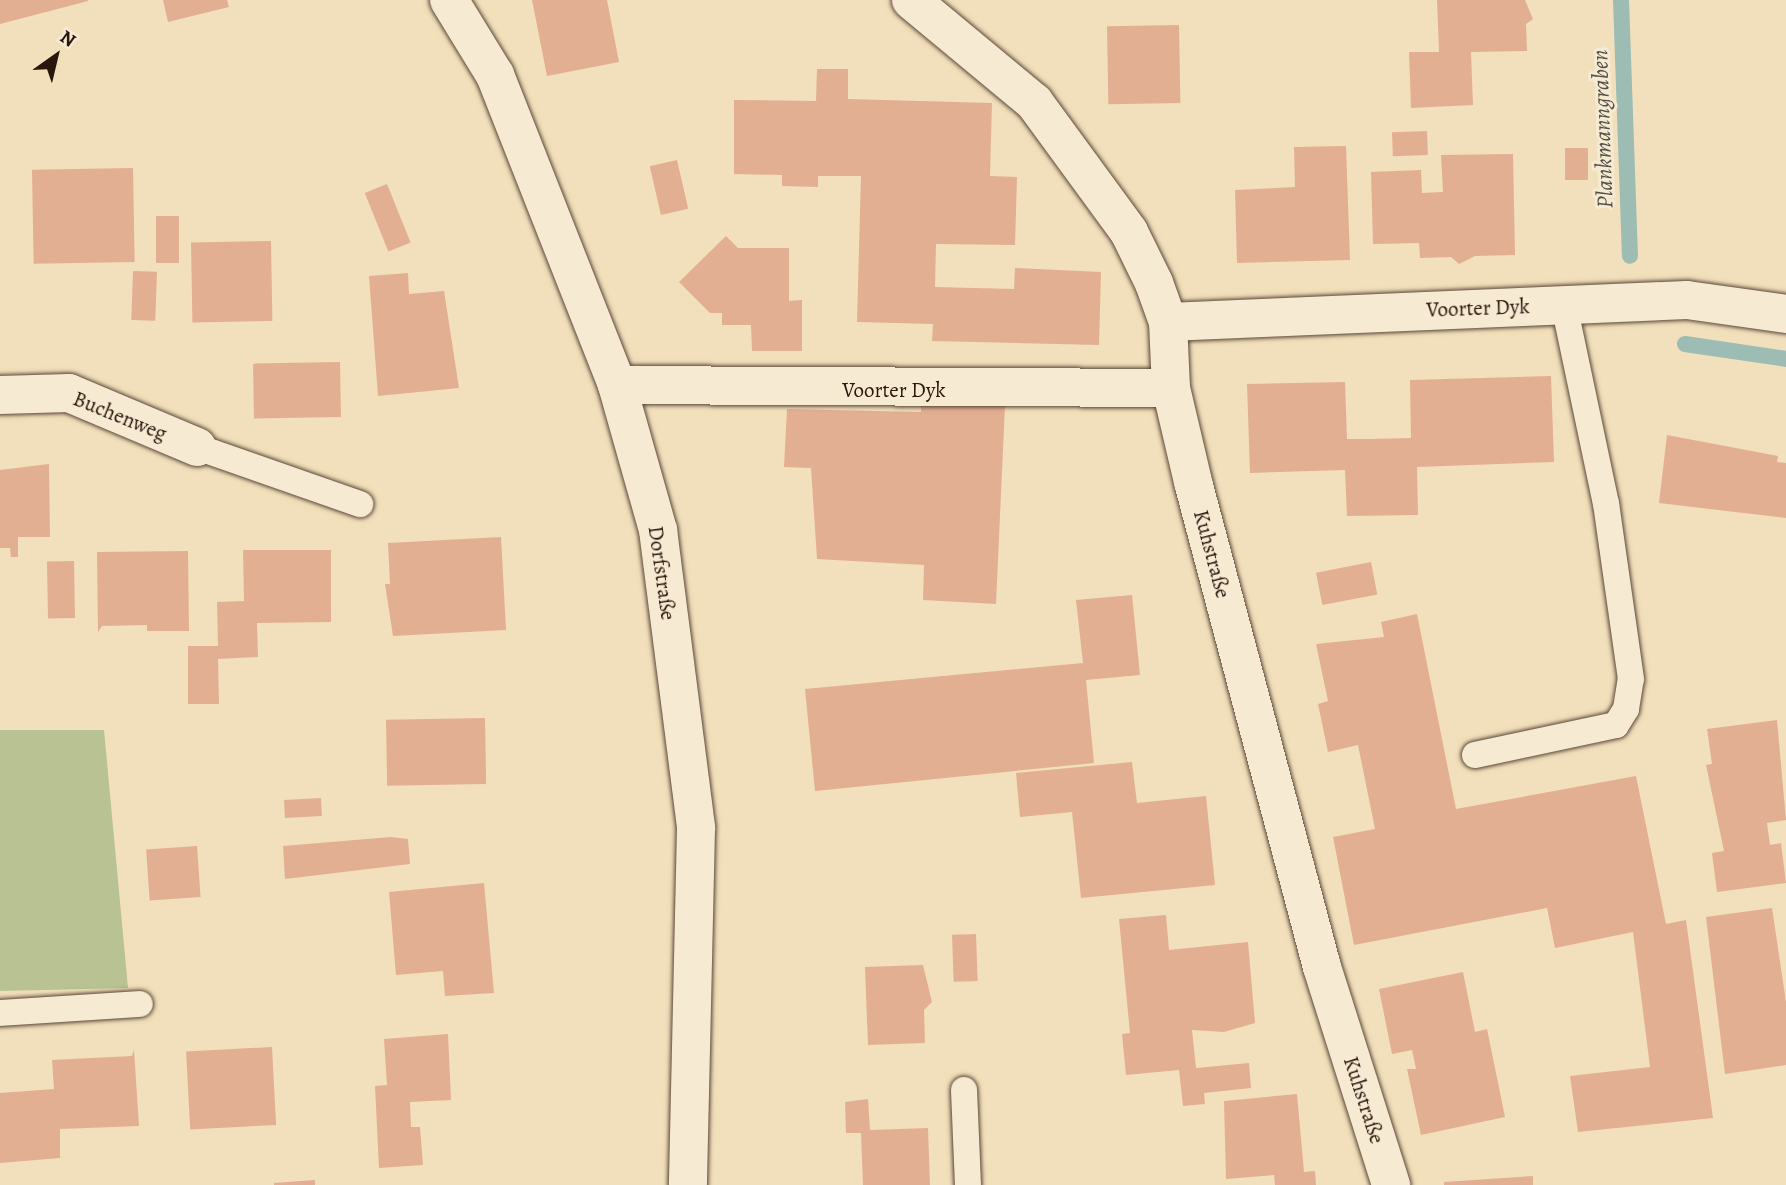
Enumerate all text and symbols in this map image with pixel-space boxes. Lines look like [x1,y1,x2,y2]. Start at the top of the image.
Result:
north arrow [21,21,91,91]
text: N [55,24,81,53]
water label: Plankmanngraben [1586,49,1620,209]
street label: Voorter Dyk [1426,294,1530,322]
street label: Voorter Dyk [842,377,946,403]
street label: Buchenweg [70,386,170,446]
street label: Kuhstraße [1188,507,1236,601]
street label: Dorfstraße [643,524,681,622]
street label: Kuhstraße [1338,1053,1390,1147]

